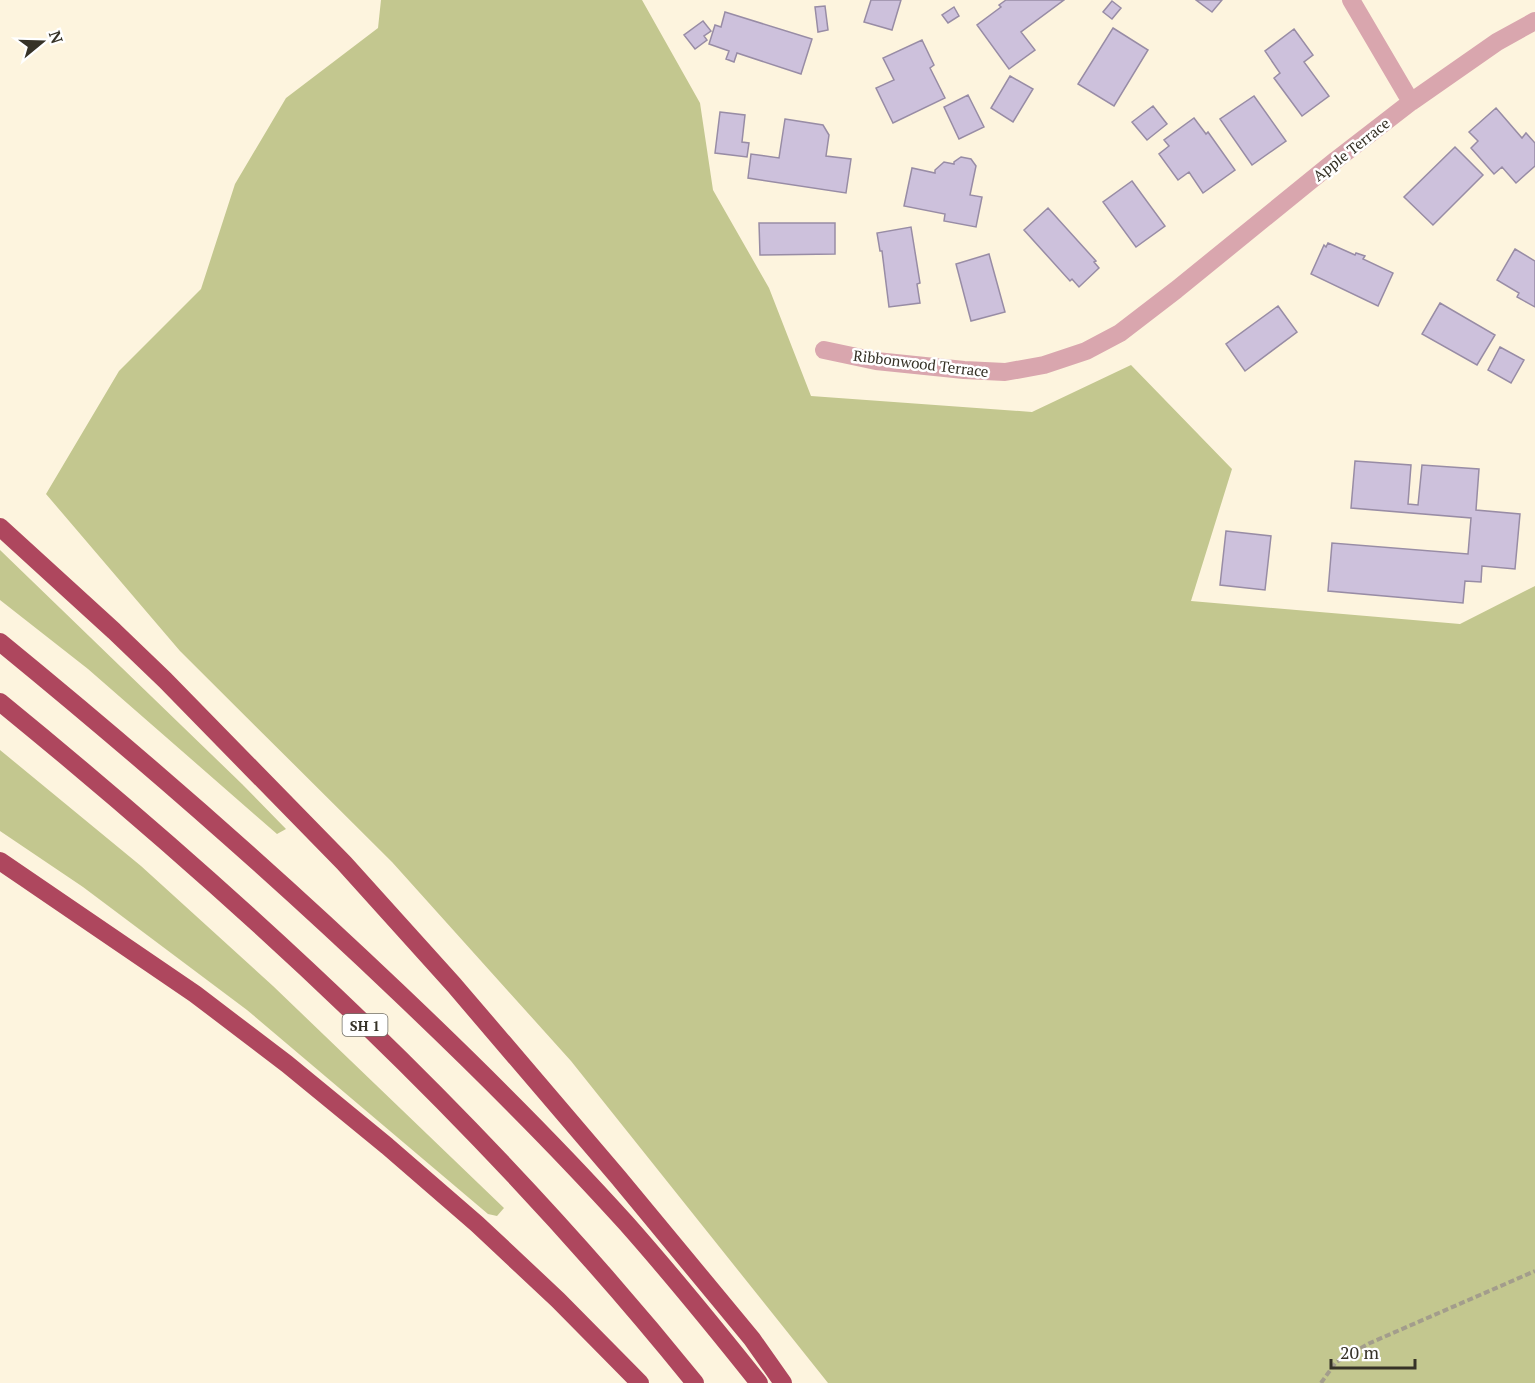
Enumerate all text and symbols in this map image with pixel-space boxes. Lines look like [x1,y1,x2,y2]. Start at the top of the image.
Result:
north arrow [12,12,72,72]
text: N [44,28,69,46]
street label: Apple Terrace [1309,113,1393,185]
street label: Ribbonwood Terrace [852,345,990,381]
road number: SH 1 [342,1014,388,1036]
scale bar [1331,1332,1415,1370]
text: 20 m [1340,1340,1380,1364]

